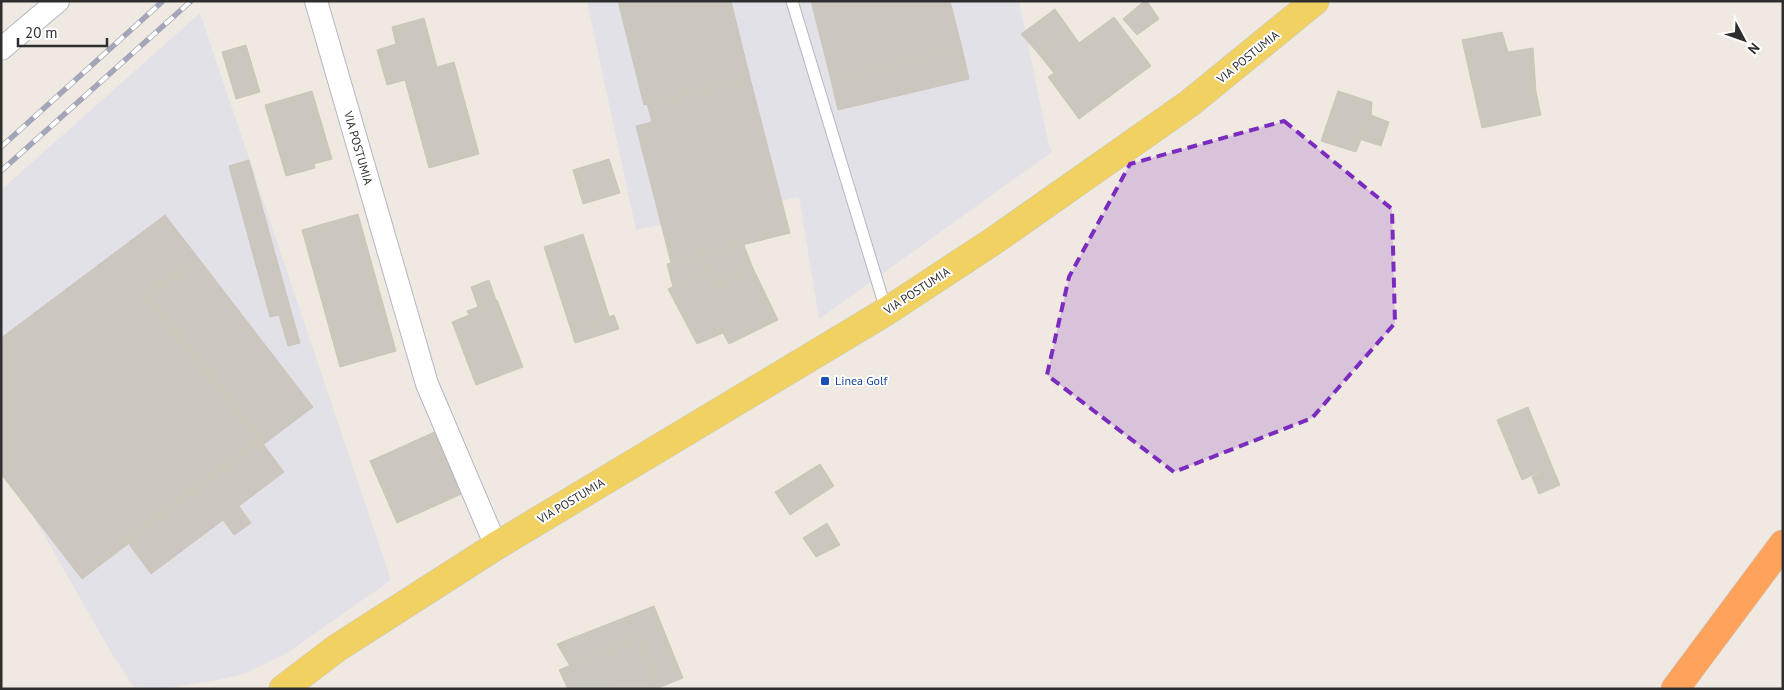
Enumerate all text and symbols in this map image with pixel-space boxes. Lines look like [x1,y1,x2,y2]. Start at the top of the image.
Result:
scale bar [18,15,106,47]
north arrow [1719,15,1769,65]
text: 20 m [25,23,58,42]
street label: VIA POSTUMIA [1213,27,1282,87]
text: N [1744,39,1764,58]
street label: VIA POSTUMIA [341,108,376,186]
street label: VIA POSTUMIA [880,264,953,318]
place label: Linea Golf [835,373,889,388]
marker: Linea Golf [819,375,831,387]
street label: VIA POSTUMIA [534,475,607,527]

